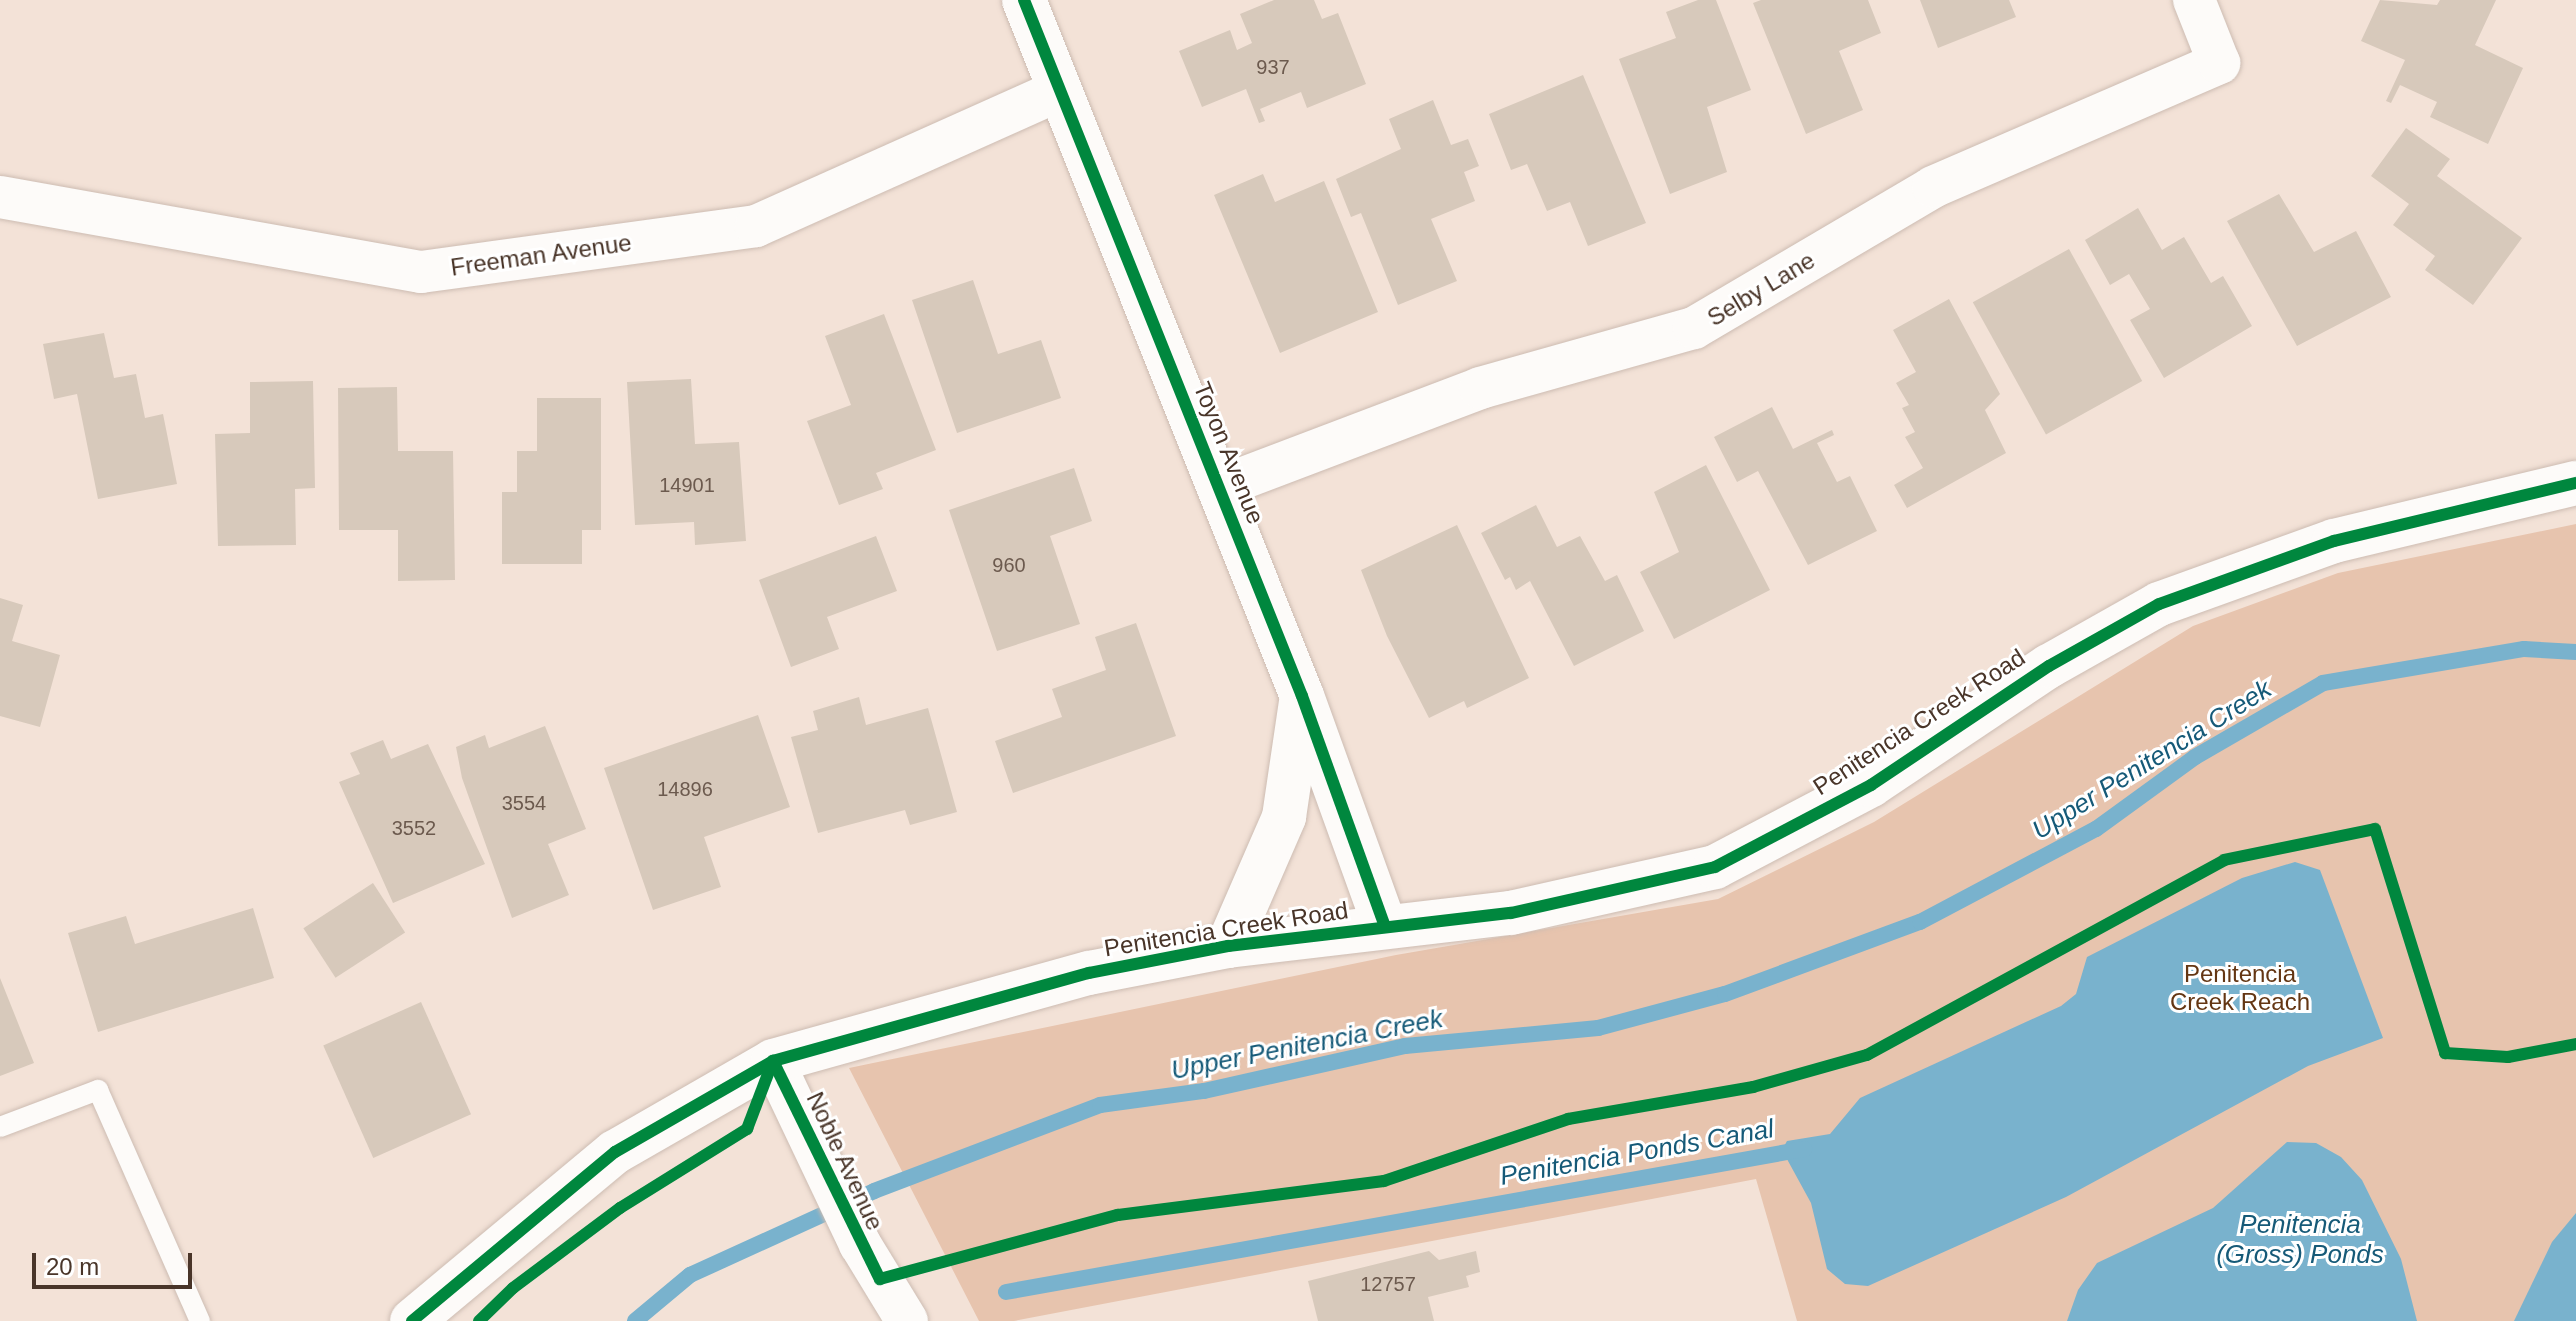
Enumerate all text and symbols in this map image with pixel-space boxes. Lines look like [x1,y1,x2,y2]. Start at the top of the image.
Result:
house number: 937 [1256,55,1290,79]
street label: Freeman Avenue [448,228,634,282]
street label: Selby Lane [1702,246,1820,332]
street label: Toyon Avenue [1187,377,1271,529]
house number: 14901 [659,473,715,497]
house number: 960 [992,553,1026,577]
street label: Penitencia Creek Road [1808,643,2030,801]
water label: Upper Penitencia Creek [2027,674,2277,846]
house number: 14896 [657,777,713,801]
house number: 3554 [502,791,546,815]
house number: 3552 [392,816,436,840]
street label: Penitencia Creek Road [1102,895,1350,963]
park label: Penitencia Creek Reach [2170,960,2310,1016]
water label: Upper Penitencia Creek [1169,1003,1445,1087]
street label: Noble Avenue [800,1087,890,1235]
water label: Penitencia Ponds Canal [1498,1114,1776,1192]
water label: Penitencia (Gross) Ponds [2216,1209,2384,1270]
scale bar [36,1237,196,1287]
text: 20 m [46,1253,99,1280]
house number: 12757 [1360,1272,1416,1296]

